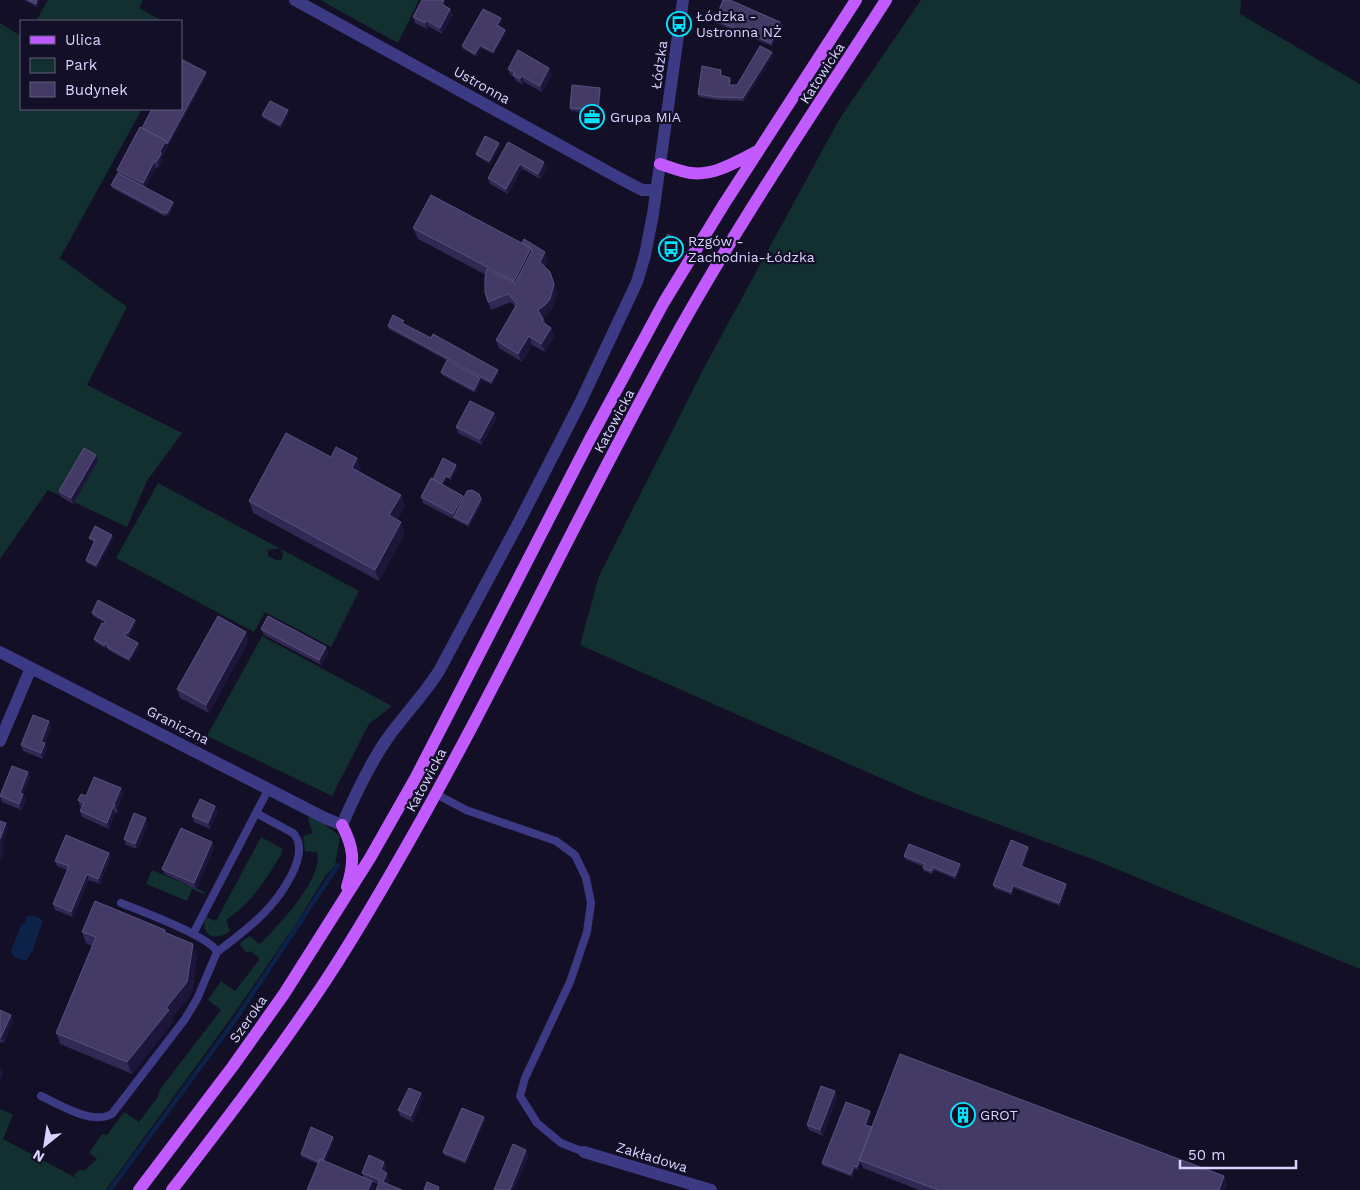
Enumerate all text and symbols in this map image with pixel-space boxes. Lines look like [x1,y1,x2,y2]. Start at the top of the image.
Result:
place label: Łódzka - Ustronna NŻ [696,8,782,40]
bus stop icon: Łódzka - Ustronna NŻ [666,11,692,37]
legend [20,20,182,110]
text: Ulica [65,31,102,49]
street label: Katowicka [796,39,848,107]
street label: Łódzka [648,40,670,90]
text: Park [65,56,98,74]
street label: Ustronna [451,63,513,107]
text: Budynek [65,81,128,99]
office icon: Grupa MIA [579,104,605,130]
place label: Grupa MIA [610,109,681,125]
place label: Rzgów - Zachodnia-Łódzka [688,233,815,265]
bus stop icon: Rzgów - Zachodnia-Łódzka [658,236,684,262]
street label: Katowicka [591,386,637,456]
street label: Graniczna [144,702,212,748]
street label: Katowicka [403,745,449,815]
street label: Szeroka [226,992,270,1046]
building icon: GROT [950,1102,976,1128]
place label: GROT [980,1107,1019,1123]
north arrow [20,1120,70,1170]
scale bar [1180,1138,1296,1170]
street label: Zakładowa [614,1139,690,1175]
text: 50 m [1188,1146,1225,1164]
text: N [30,1147,47,1166]

